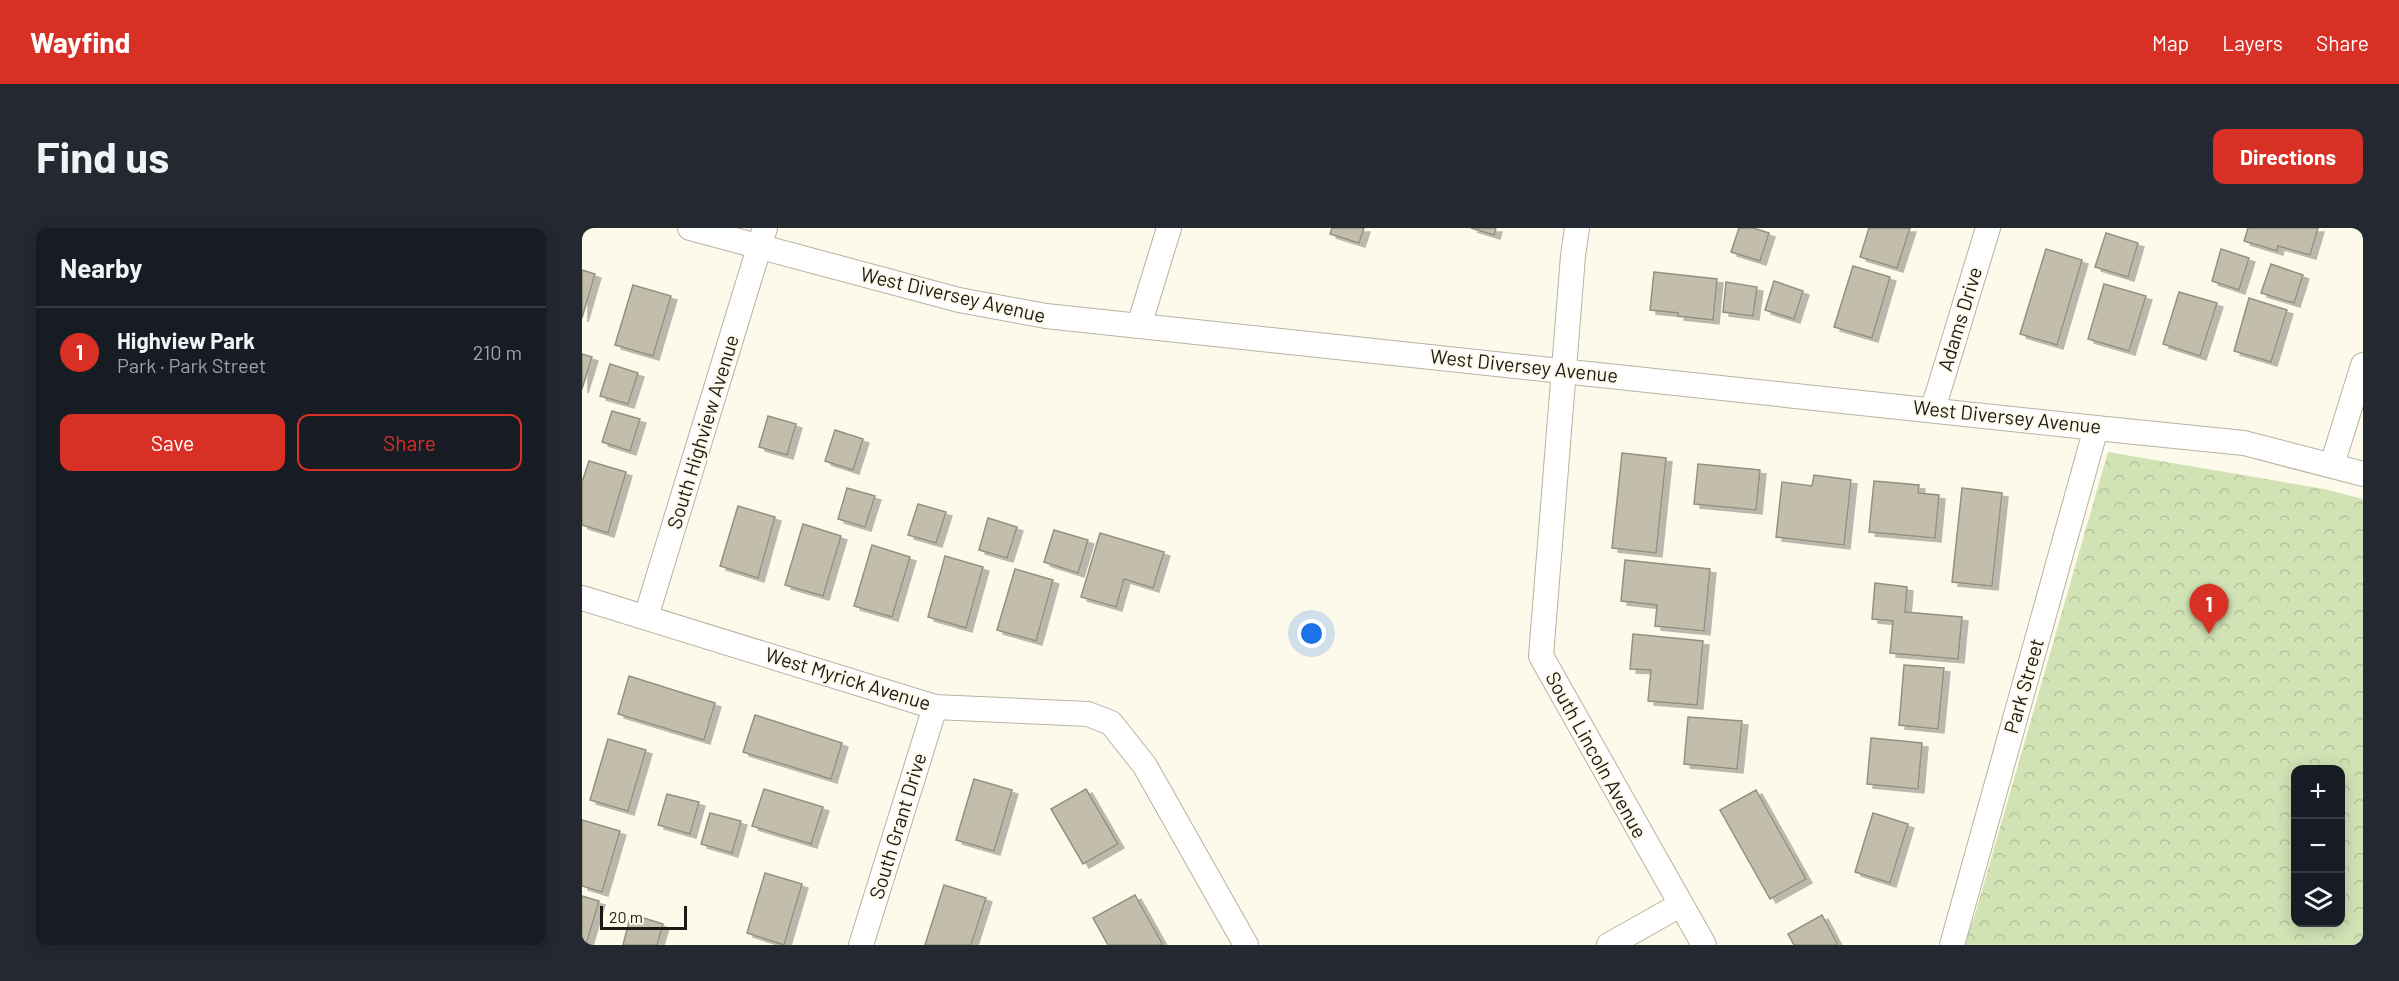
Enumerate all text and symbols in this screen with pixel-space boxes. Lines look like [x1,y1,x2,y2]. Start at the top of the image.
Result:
text: Wayfind [30,25,130,59]
text: Map [2152,30,2189,55]
text: Layers [2222,30,2283,55]
text: Share [2316,30,2369,55]
button: Directions [2213,129,2363,184]
text: Find us [36,131,169,181]
text: Nearby [60,252,142,283]
street label: West Diversey Avenue [858,261,1048,327]
street label: Adams Drive [1932,264,1986,374]
text: Highview Park [117,327,255,353]
street label: South Highview Avenue [661,332,743,532]
text: 1 [76,340,83,364]
text: 210 m [473,340,522,364]
street label: West Diversey Avenue [1429,343,1619,387]
text: Park · Park Street [117,353,266,377]
street label: West Diversey Avenue [1912,394,2102,438]
button: Save [60,414,285,471]
button: Share [297,414,522,471]
pin: 1 [2190,584,2228,634]
your location [1297,619,1326,648]
street label: Park Street [1998,635,2048,736]
street label: West Myrick Avenue [763,641,934,715]
street label: South Lincoln Avenue [1541,667,1653,842]
street label: South Grant Drive [863,750,931,902]
map controls [2291,765,2345,927]
button: + [2291,765,2345,819]
button: − [2291,819,2345,873]
button: layers [2291,873,2345,927]
scale bar [600,903,687,930]
text: 20 m [609,907,643,926]

